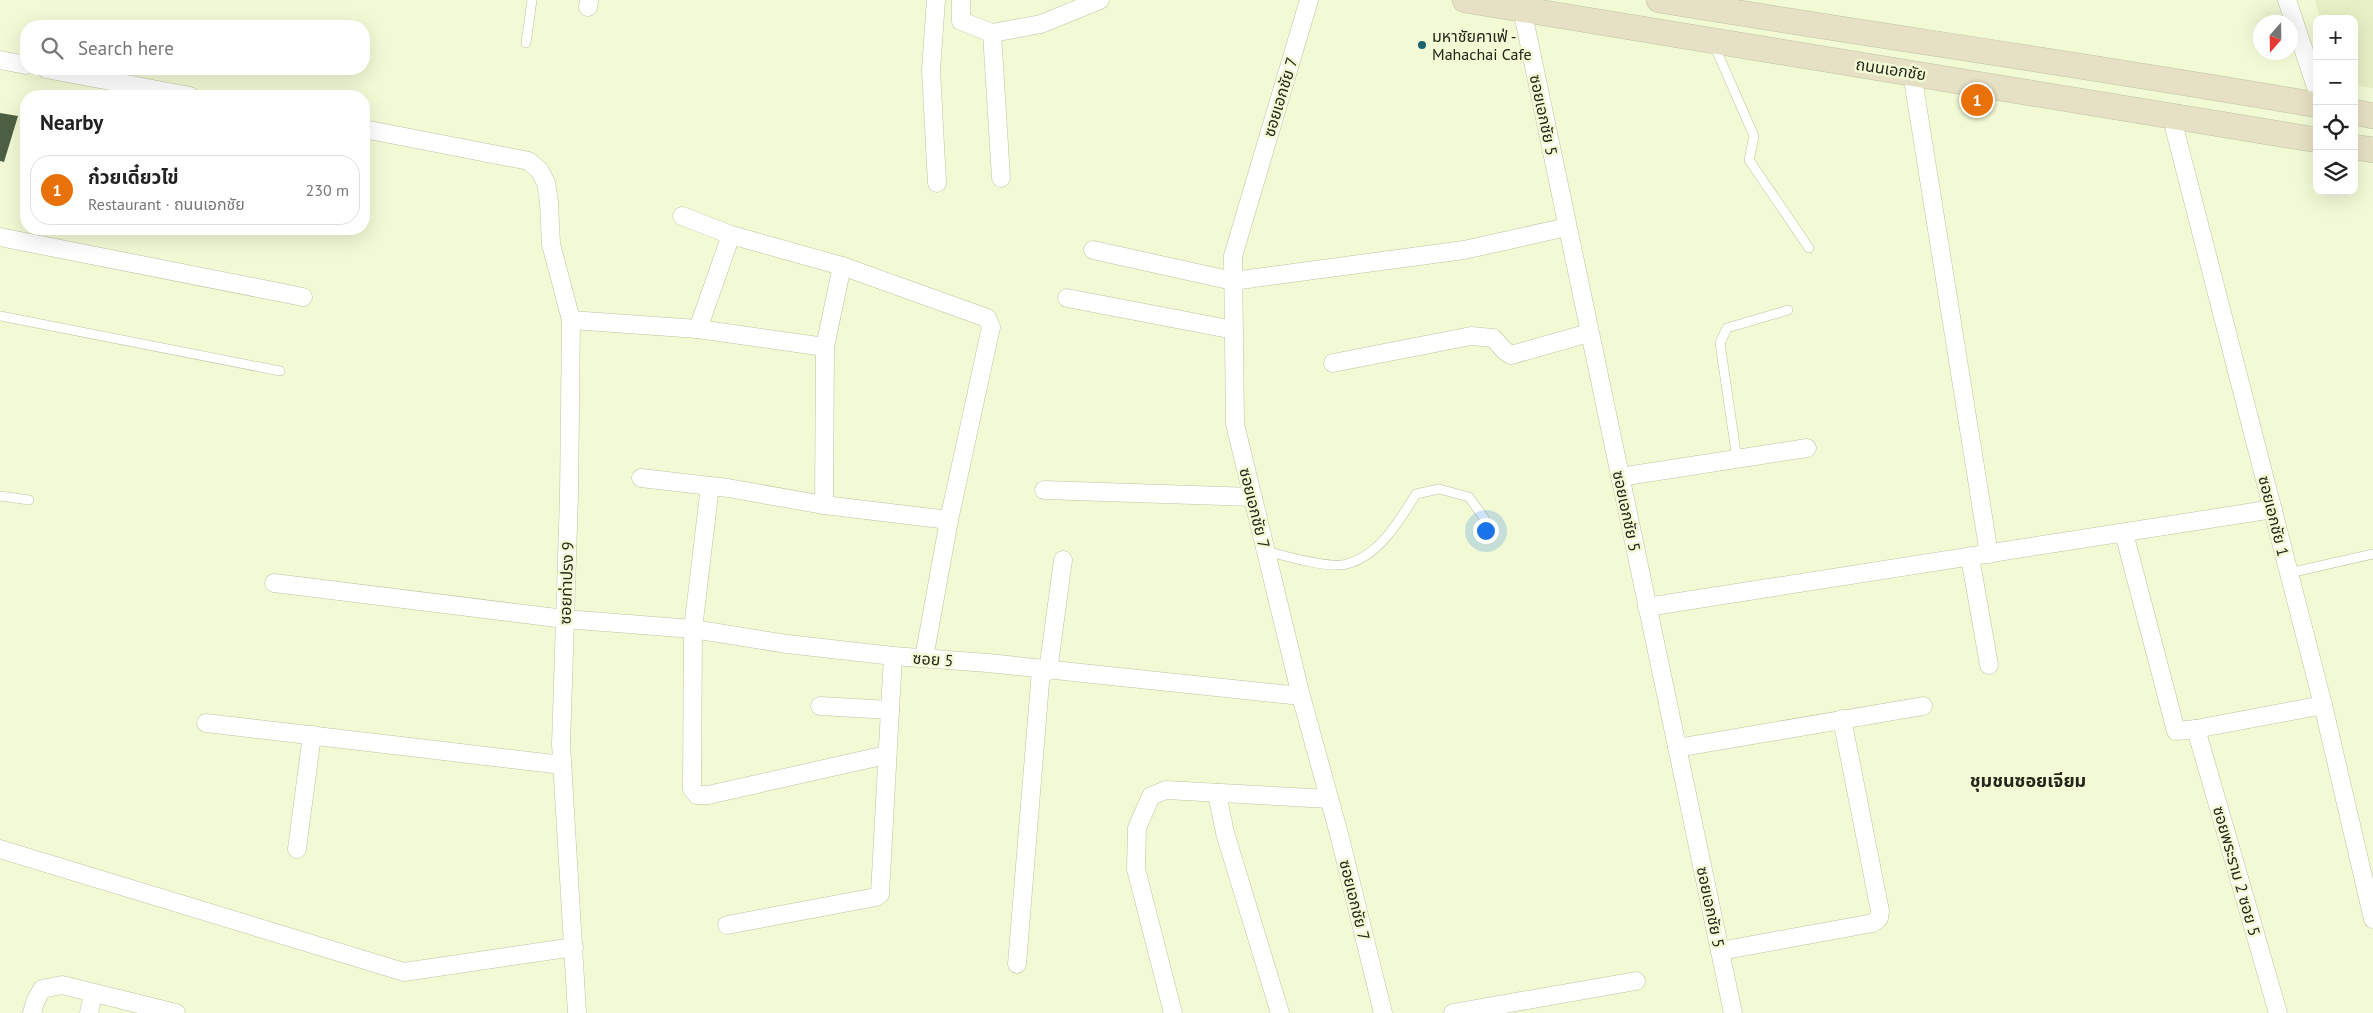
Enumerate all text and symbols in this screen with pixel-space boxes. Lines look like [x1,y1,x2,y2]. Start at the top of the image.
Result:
north arrow [2253,15,2298,60]
map controls [2313,15,2358,195]
button: + [2313,15,2358,60]
search box [20,20,370,75]
place label: มหาชัยคาเฟ่ - Mahachai Cafe [1432,26,1532,64]
icon: search [38,34,66,62]
text: Search here [78,36,174,60]
marker: มหาชัยคาเฟ่ - Mahachai Cafe [1416,39,1428,51]
street label: ถนนเอกชัย [1854,54,1928,84]
street label: ซอยเอกชัย 7 [1258,55,1302,139]
button: − [2313,60,2358,105]
street label: ซอยเอกชัย 5 [1526,73,1562,157]
pin: 1 [1961,81,1993,119]
button: locate [2313,105,2358,150]
text: Nearby [40,109,103,136]
button: layers [2313,150,2358,195]
text: ก๋วยเดี๋ยวไข่ [88,165,179,189]
text: 1 [52,180,62,200]
text: 230 m [306,180,349,200]
text: Restaurant · ถนนเอกชัย [88,194,245,214]
street label: ซอยเอกชัย 7 [1235,466,1275,550]
street label: ซอยเอกชัย 5 [1609,469,1645,553]
street label: ซอยเอกชัย 1 [2254,474,2294,558]
your location [1473,518,1499,544]
street label: ซอยท่าปรง 9 [555,541,577,625]
street label: ซอย 5 [912,648,954,670]
district label: ชุมชนซอยเจียม [1970,769,2086,792]
street label: ซอยพระราม 2 ซอย 5 [2209,804,2265,938]
street label: ซอยเอกชัย 7 [1335,858,1375,942]
street label: ซอยเอกชัย 5 [1693,865,1729,949]

